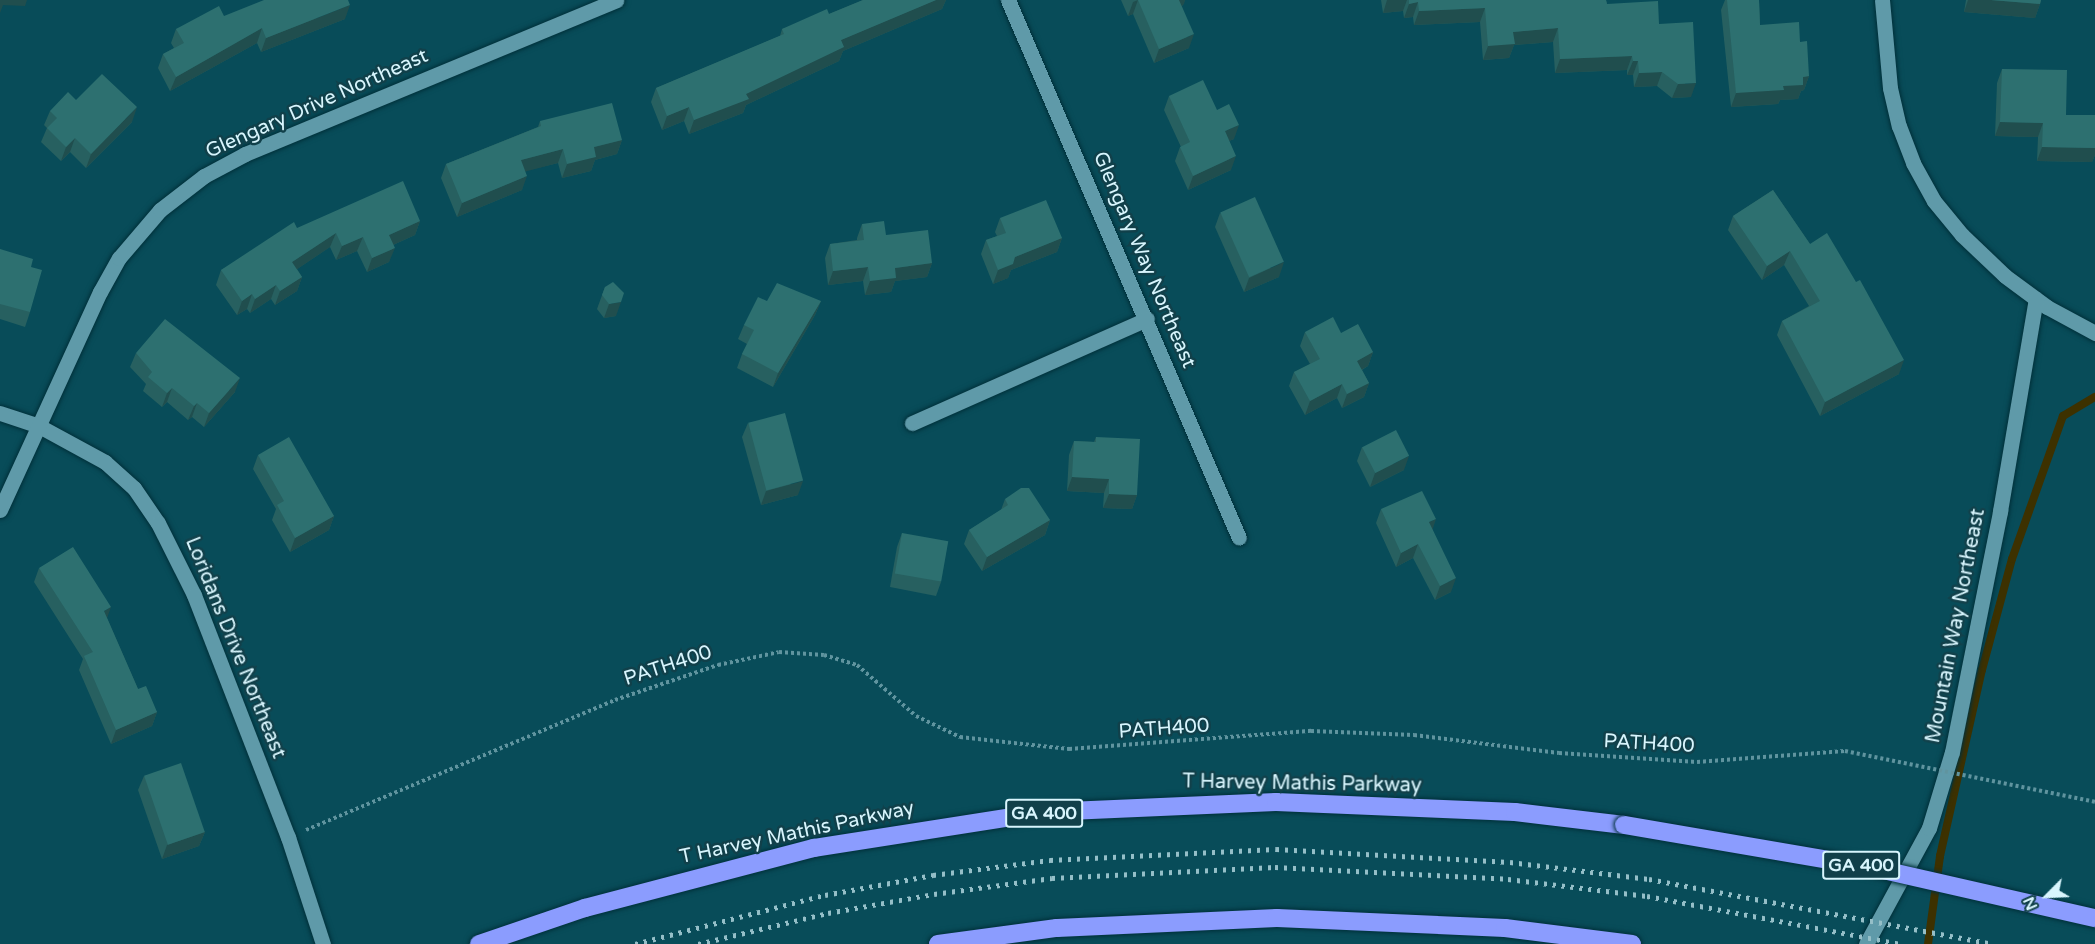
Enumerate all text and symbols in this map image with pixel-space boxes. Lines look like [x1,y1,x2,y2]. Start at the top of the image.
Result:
street label: Glengary Drive Northeast [202,44,432,164]
street label: Glengary Way Northeast [1088,148,1200,372]
street label: Mountain Way Northeast [1922,507,1990,745]
street label: Loridans Drive Northeast [180,534,290,762]
street label: PATH400 [621,640,715,692]
street label: PATH400 [1118,714,1210,744]
street label: PATH400 [1603,730,1695,758]
street label: T Harvey Mathis Parkway [1182,770,1422,798]
street label: T Harvey Mathis Parkway [678,796,916,870]
road number: GA 400 [1005,798,1083,828]
road number: GA 400 [1822,850,1900,880]
north arrow [2017,866,2077,926]
text: N [2019,893,2042,913]

